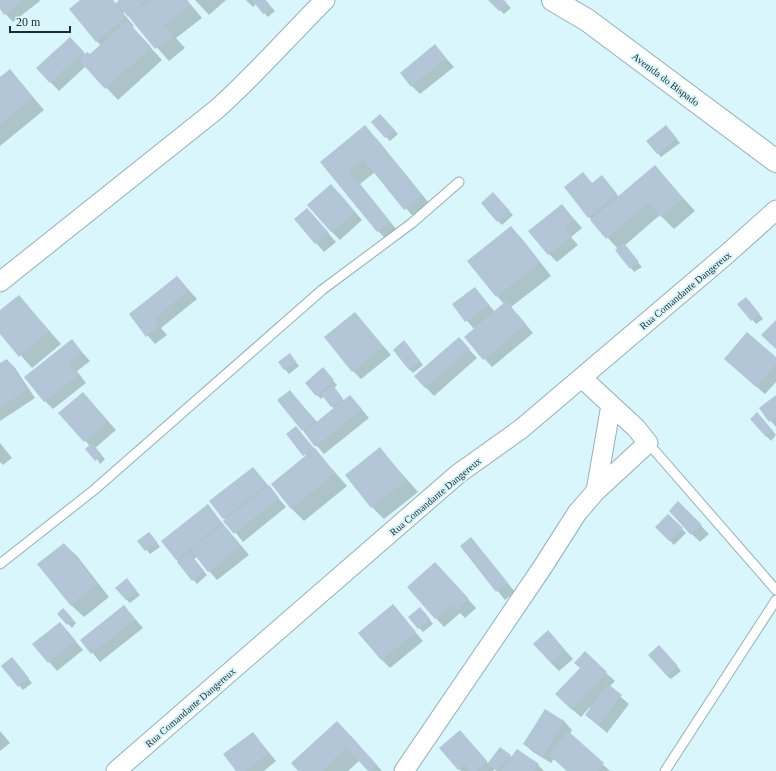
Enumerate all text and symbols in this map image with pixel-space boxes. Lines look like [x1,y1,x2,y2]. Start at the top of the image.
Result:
scale bar [10,8,70,34]
text: 20 m [16,15,41,29]
street label: Avenida do Bispado [630,51,701,108]
street label: Rua Comandante Dangereux [638,249,733,332]
street label: Rua Comandante Dangereux [388,455,483,538]
street label: Rua Comandante Dangereux [143,665,238,749]

